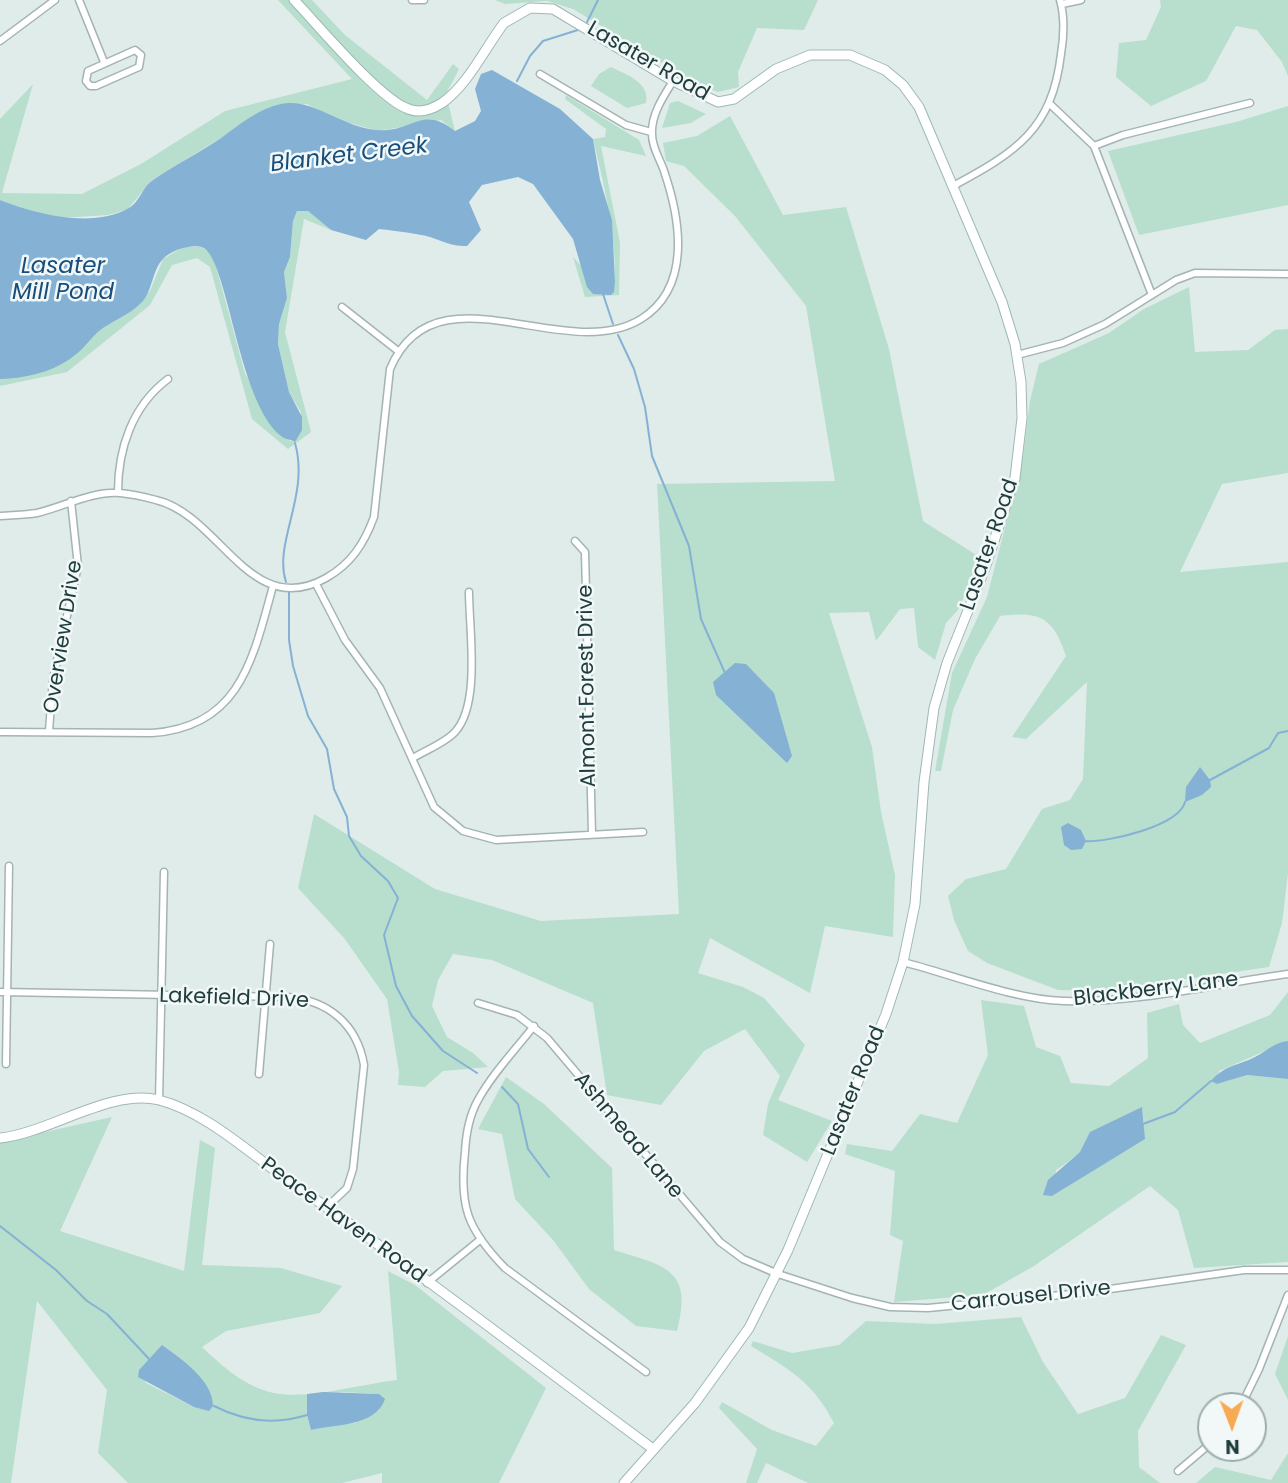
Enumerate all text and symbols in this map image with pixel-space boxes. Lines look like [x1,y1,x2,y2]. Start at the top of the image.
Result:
street label: Lasater Road [582,17,714,107]
water label: Blanket Creek [269,133,429,179]
water label: Lasater Mill Pond [12,253,114,307]
street label: Lasater Road [956,476,1024,614]
street label: Overview Drive [39,559,89,715]
street label: Almont Forest Drive [574,584,602,788]
street label: Blackberry Lane [1072,967,1240,1013]
street label: Lakefield Drive [159,984,309,1014]
street label: Lasater Road [817,1023,891,1159]
street label: Ashmead Lane [568,1068,688,1204]
street label: Peace Haven Road [256,1153,430,1289]
street label: Carrousel Drive [950,1276,1112,1318]
north arrow [1197,1392,1267,1462]
text: N [1225,1433,1240,1460]

